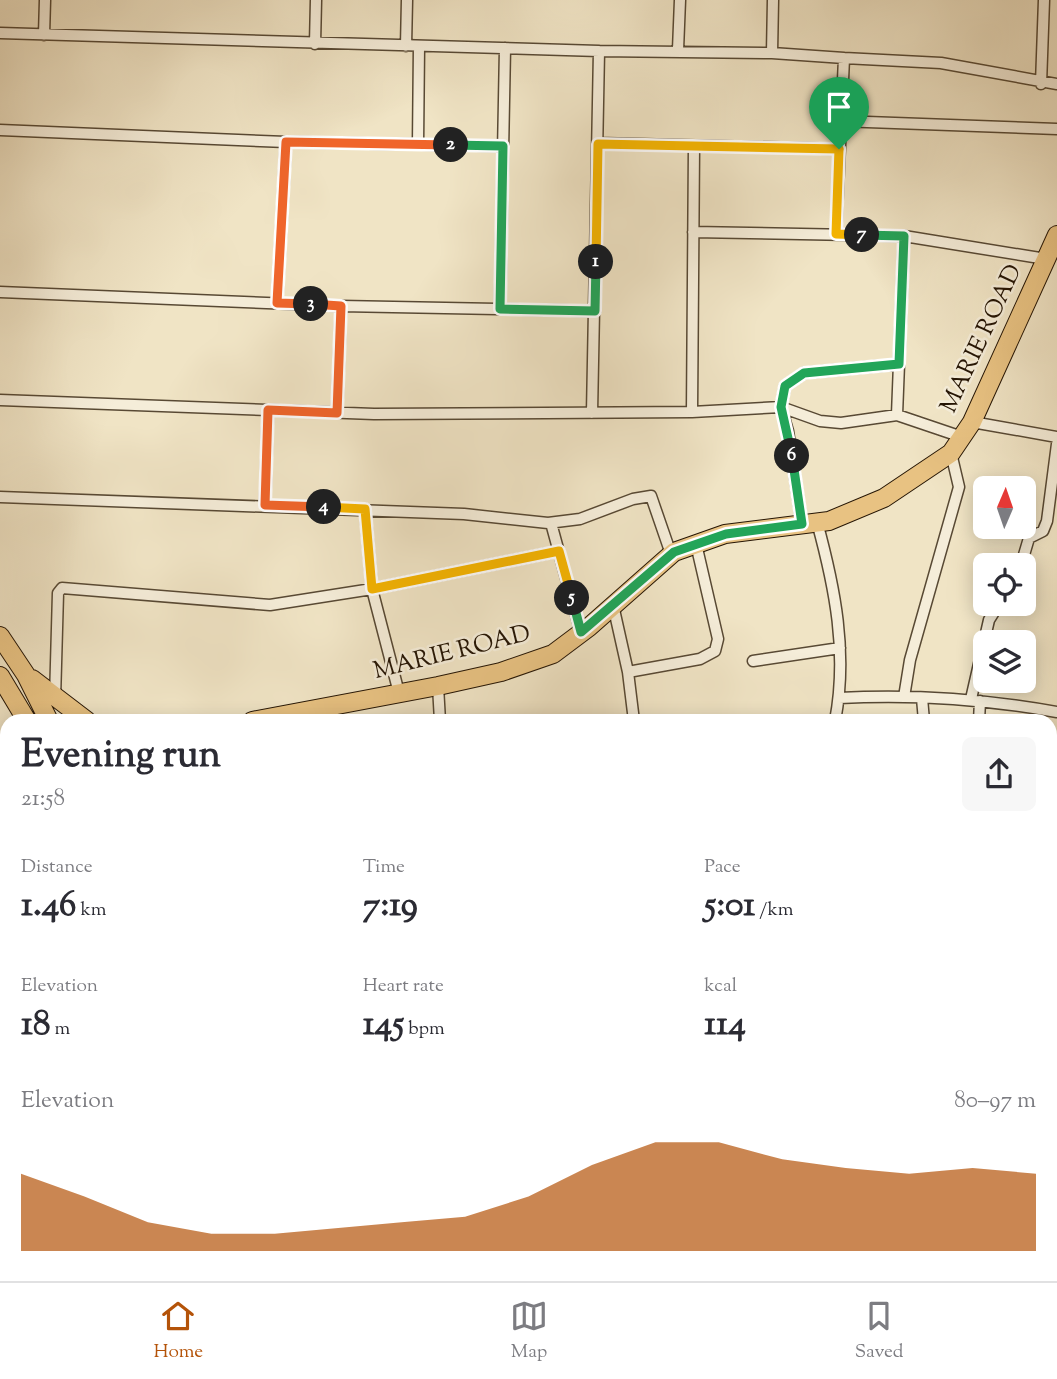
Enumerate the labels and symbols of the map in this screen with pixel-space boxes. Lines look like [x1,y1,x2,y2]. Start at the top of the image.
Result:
pin [809,77,869,149]
pin: 2 [434,128,468,162]
pin: 7 [844,218,880,252]
pin: 1 [578,244,614,280]
street label: MARIE ROAD [933,259,1031,419]
pin: 3 [294,286,328,322]
pin: 6 [774,438,810,474]
north arrow [973,476,1036,539]
pin: 4 [306,490,342,524]
pin: 5 [554,580,590,616]
street label: MARIE ROAD [370,617,534,689]

